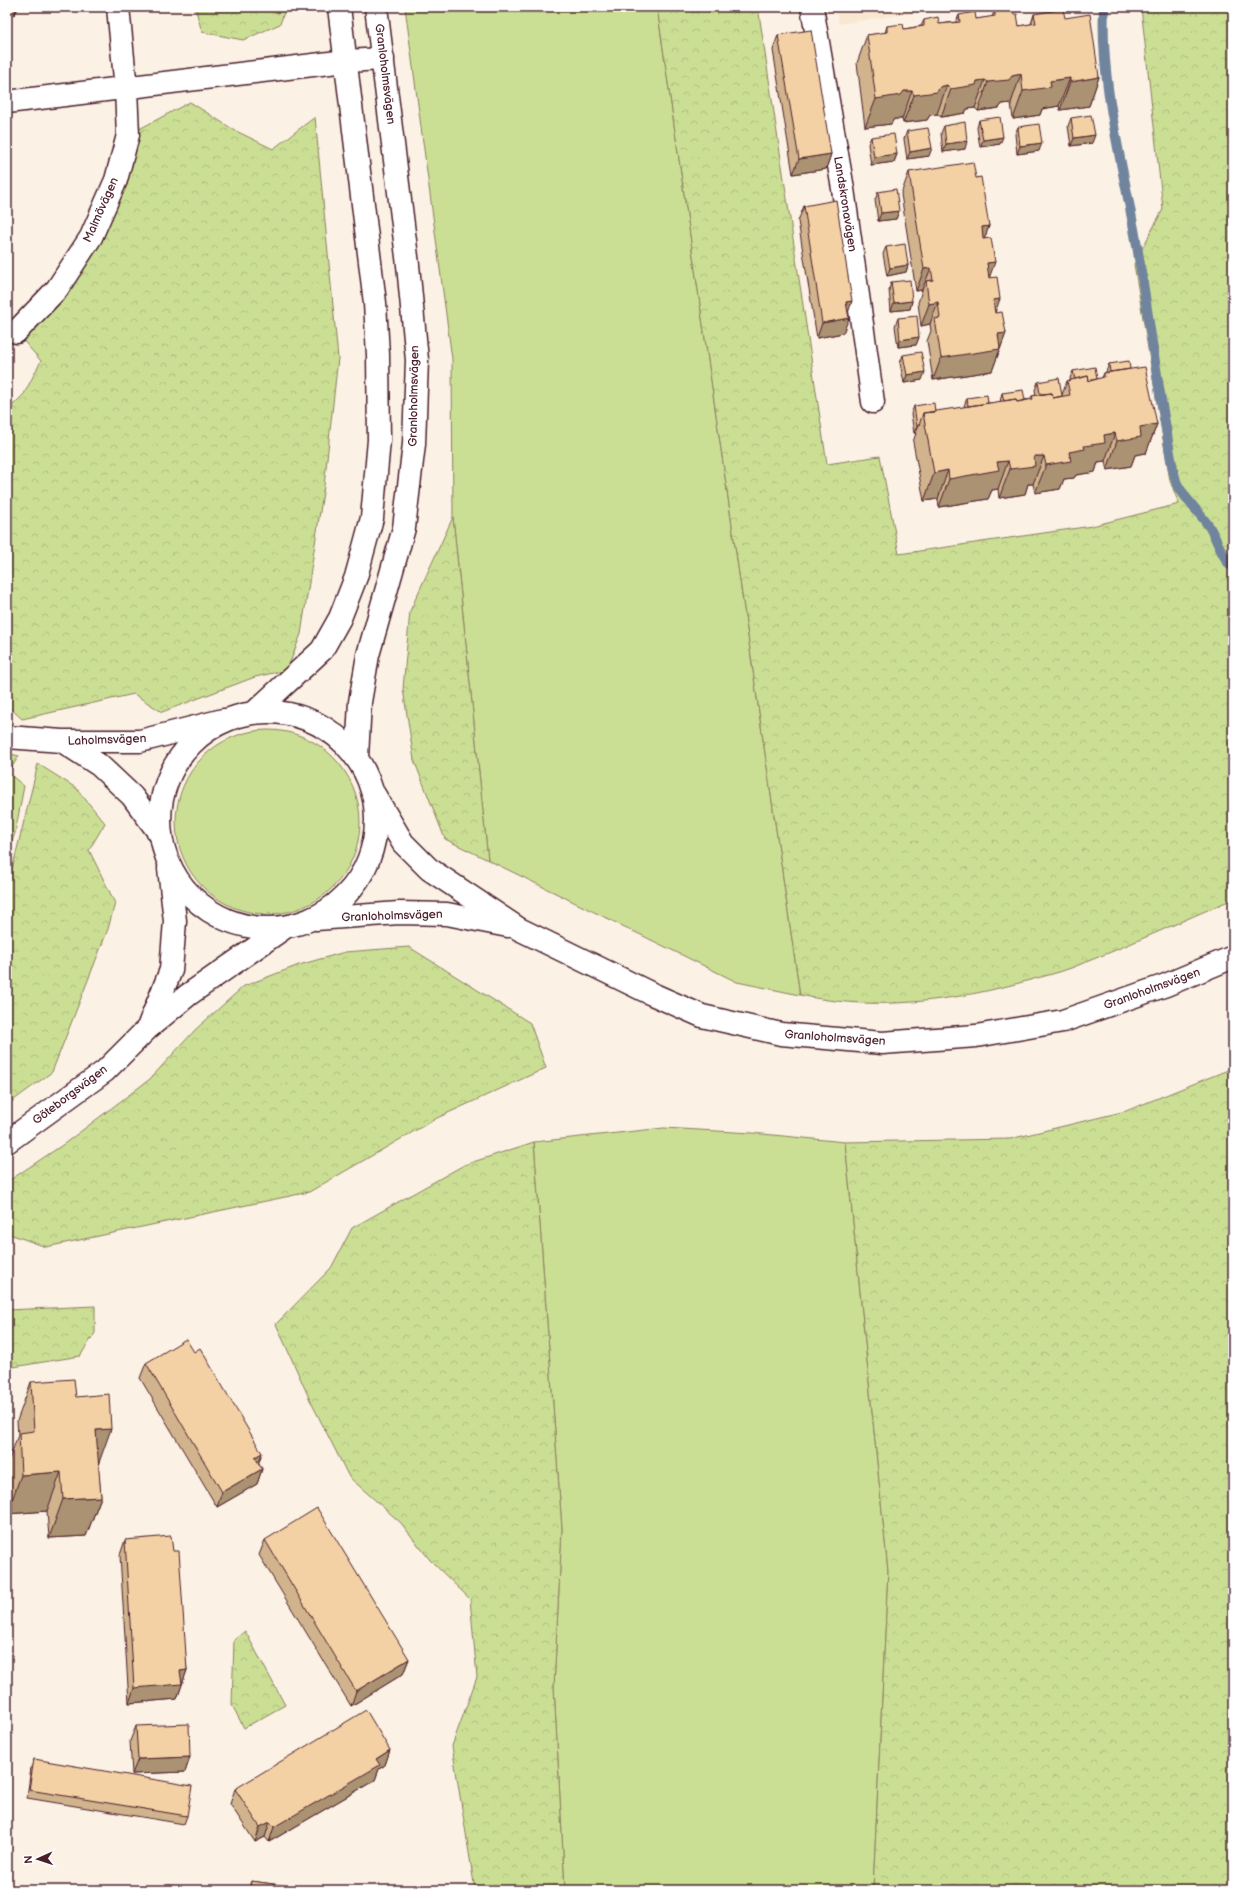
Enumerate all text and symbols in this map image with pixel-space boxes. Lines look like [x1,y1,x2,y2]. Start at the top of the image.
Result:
street label: Granloholmsvägen [371,23,399,125]
street label: Landskronavägen [830,155,860,253]
street label: Malmövägen [80,175,122,245]
street label: Granloholmsvägen [406,345,422,447]
street label: Laholmsvägen [67,731,147,749]
street label: Granloholmsvägen [341,907,443,925]
street label: Granloholmsvägen [1102,965,1202,1013]
street label: Granloholmsvägen [784,1027,886,1049]
street label: Göteborgsvägen [30,1062,111,1128]
north arrow [18,1839,58,1879]
text: N [22,1855,35,1864]

